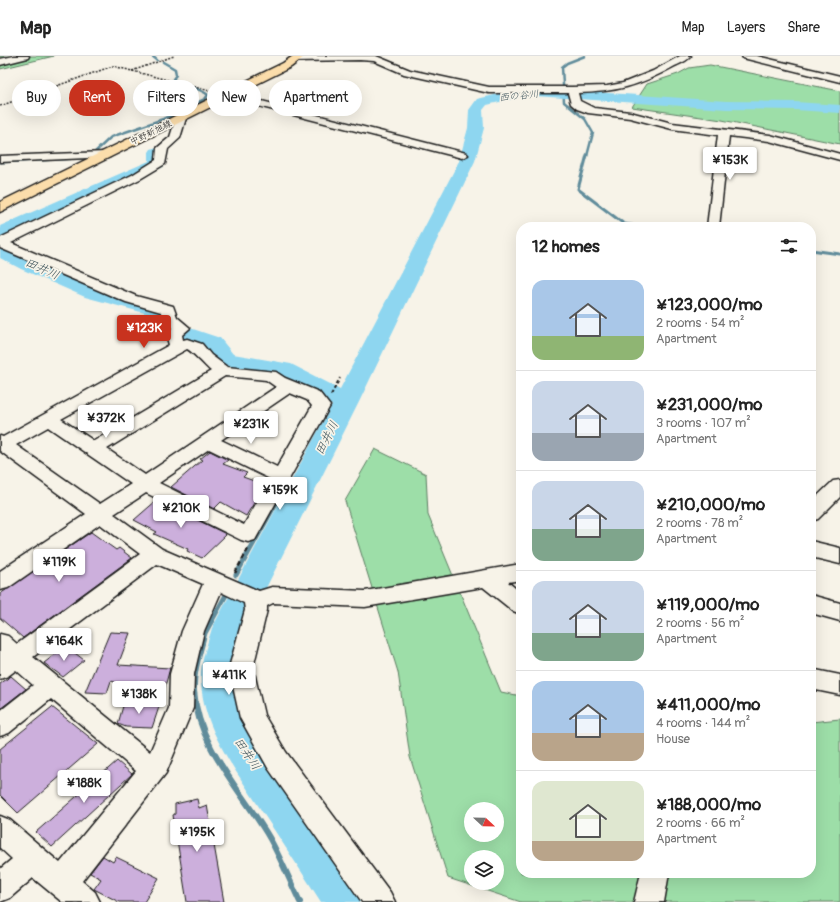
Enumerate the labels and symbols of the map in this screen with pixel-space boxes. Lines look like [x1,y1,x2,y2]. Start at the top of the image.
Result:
water label: 西の谷川 [498,88,540,104]
street label: 中野新旭線 [128,118,174,148]
pin: ¥153K [702,147,758,181]
water label: 田井川 [22,255,62,283]
pin: ¥123K [116,315,172,349]
pin: ¥372K [78,405,134,439]
pin: ¥231K [223,411,279,445]
water label: 田井川 [312,419,342,457]
pin: ¥159K [252,477,308,511]
pin: ¥210K [153,495,209,529]
pin: ¥119K [31,549,87,583]
pin: ¥164K [36,628,92,662]
pin: ¥411K [201,662,257,696]
pin: ¥138K [111,681,167,715]
water label: 田井川 [231,735,263,773]
pin: ¥188K [56,770,112,804]
north arrow [464,802,504,842]
pin: ¥195K [169,819,225,853]

